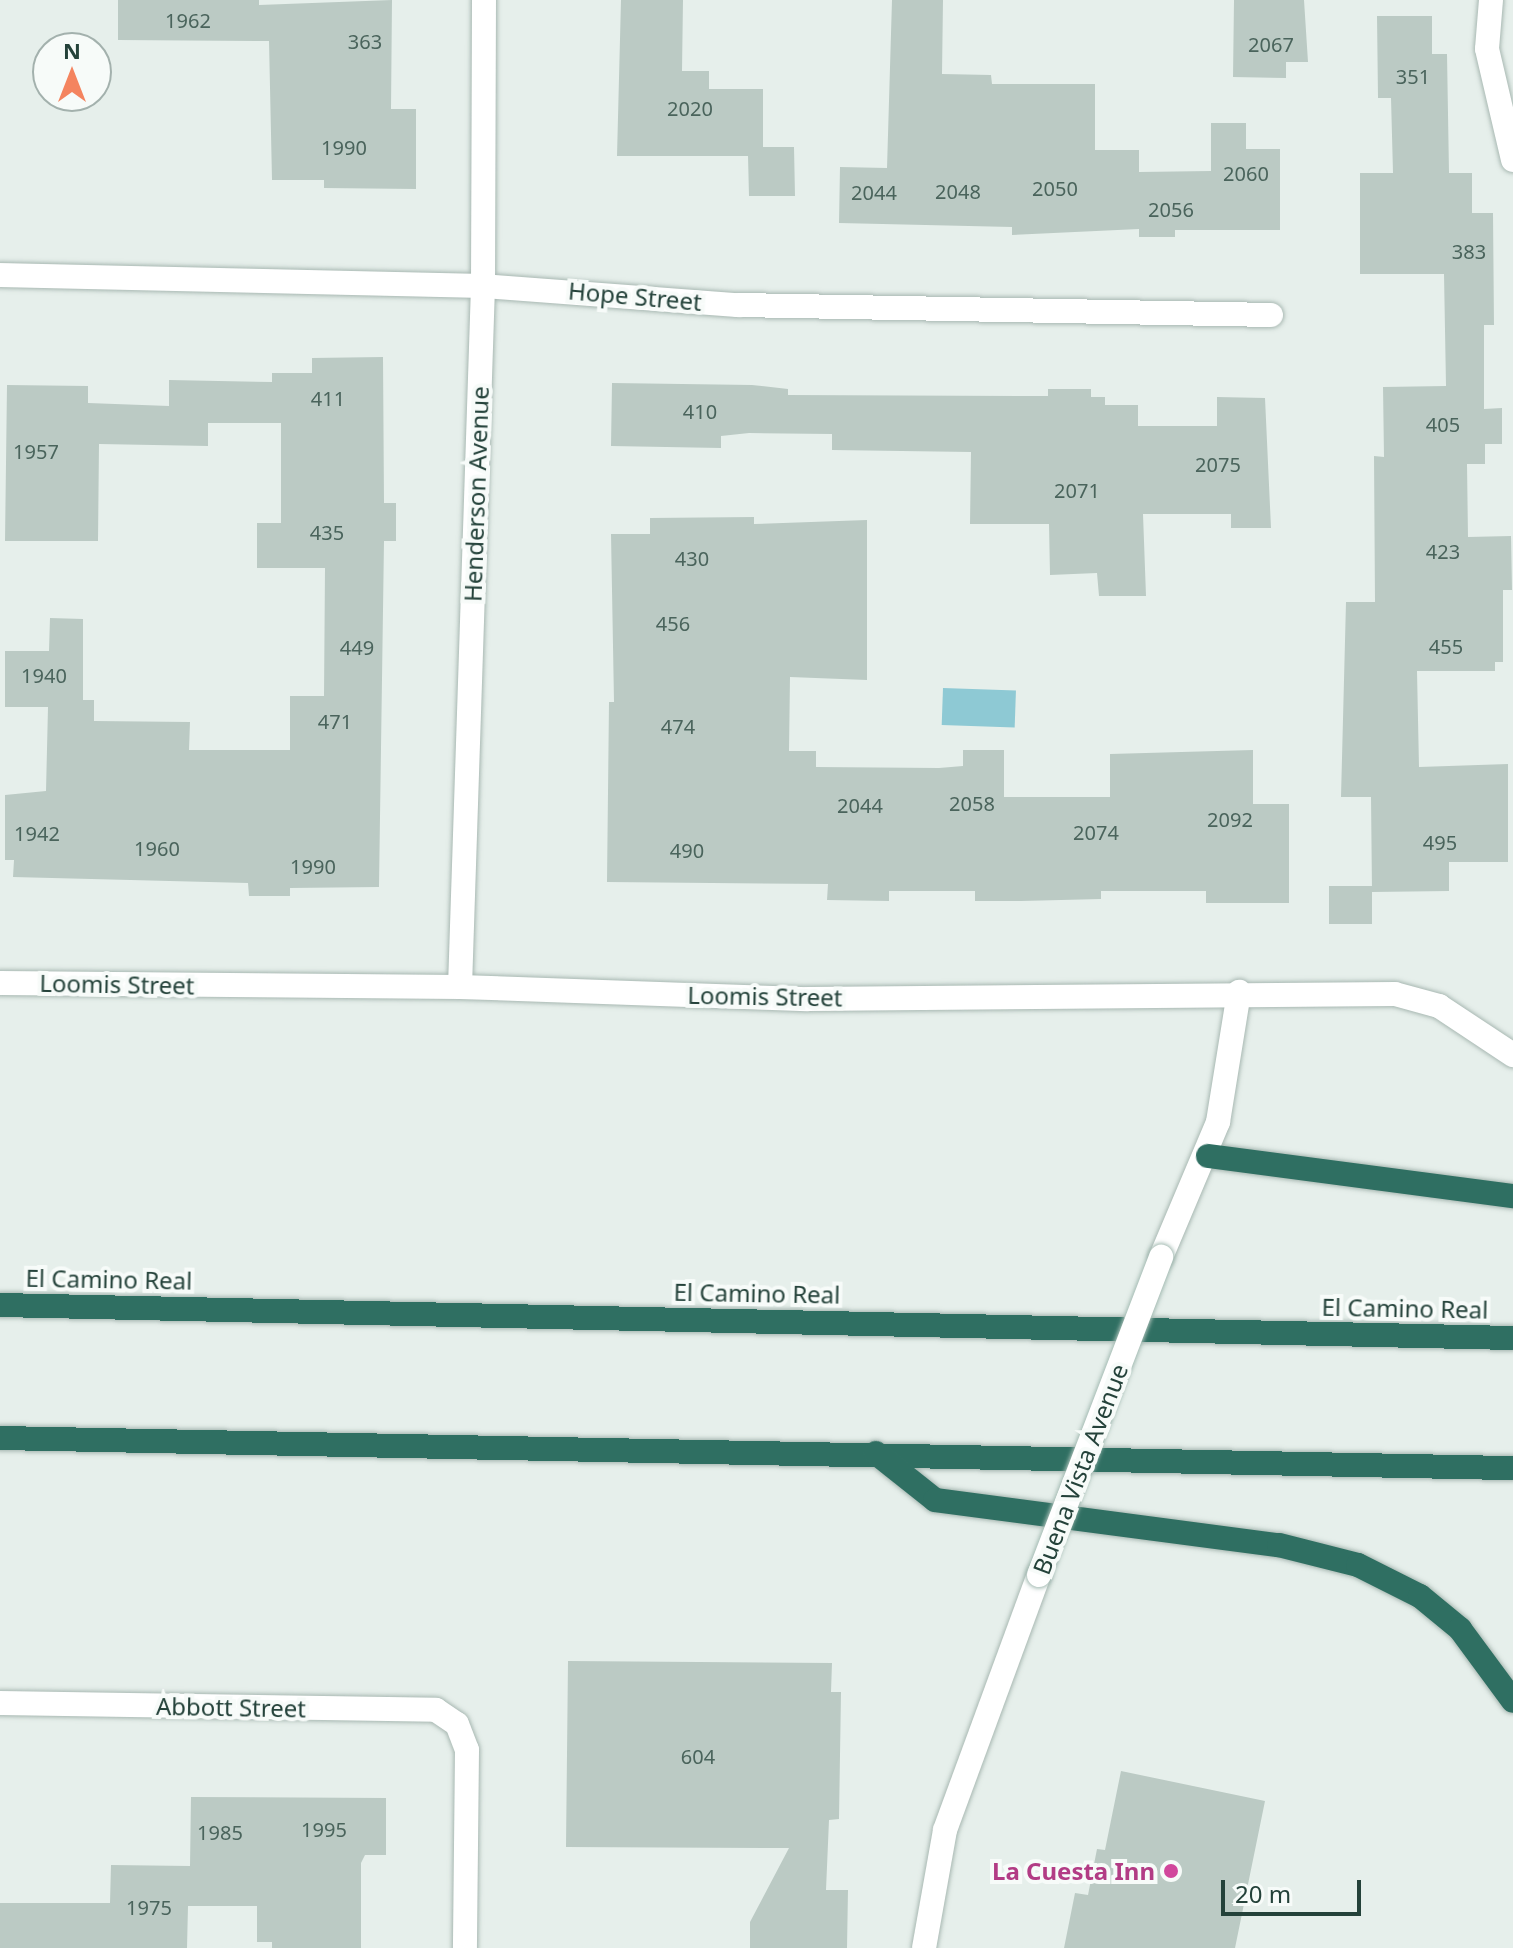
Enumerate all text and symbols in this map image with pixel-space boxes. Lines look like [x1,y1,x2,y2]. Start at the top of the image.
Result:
house number: 1962 [165,8,211,32]
house number: 363 [348,29,382,53]
north arrow [32,32,112,112]
house number: 2067 [1248,32,1294,56]
text: N [63,35,81,65]
house number: 351 [1396,64,1430,88]
house number: 2020 [667,96,713,120]
house number: 1990 [321,135,367,159]
house number: 2060 [1223,161,1269,185]
house number: 2050 [1032,176,1078,200]
house number: 2048 [935,179,981,203]
house number: 2044 [851,180,897,204]
house number: 2056 [1148,197,1194,221]
house number: 383 [1452,239,1486,263]
street label: Hope Street [567,276,703,316]
house number: 411 [311,386,345,410]
street label: Henderson Avenue [458,386,494,602]
house number: 410 [683,399,717,423]
house number: 405 [1426,412,1460,436]
house number: 1957 [13,439,59,463]
house number: 2075 [1195,452,1241,476]
house number: 2071 [1054,478,1100,502]
house number: 435 [310,520,344,544]
house number: 423 [1426,539,1460,563]
house number: 430 [675,546,709,570]
house number: 456 [656,611,690,635]
house number: 455 [1429,634,1463,658]
house number: 449 [340,635,374,659]
house number: 1940 [21,663,67,687]
house number: 471 [318,709,352,733]
house number: 474 [661,714,695,738]
house number: 2058 [949,791,995,815]
house number: 2044 [837,793,883,817]
house number: 2092 [1207,807,1253,831]
house number: 2074 [1073,820,1119,844]
house number: 1942 [14,821,60,845]
house number: 495 [1423,830,1457,854]
house number: 1960 [134,836,180,860]
house number: 490 [670,838,704,862]
house number: 1990 [290,854,336,878]
street label: Loomis Street [39,968,195,1000]
street label: Loomis Street [687,980,843,1012]
street label: El Camino Real [25,1263,193,1295]
street label: El Camino Real [673,1277,841,1309]
street label: El Camino Real [1321,1292,1489,1324]
street label: Buena Vista Avenue [1027,1360,1133,1578]
street label: Abbott Street [156,1691,306,1723]
house number: 604 [681,1744,715,1768]
house number: 1995 [301,1817,347,1841]
house number: 1985 [197,1820,243,1844]
place label: La Cuesta Inn [992,1857,1155,1885]
marker: La Cuesta Inn [1162,1862,1180,1880]
scale bar [1225,1864,1365,1914]
text: 20 m [1235,1877,1291,1910]
house number: 1975 [126,1895,172,1919]

